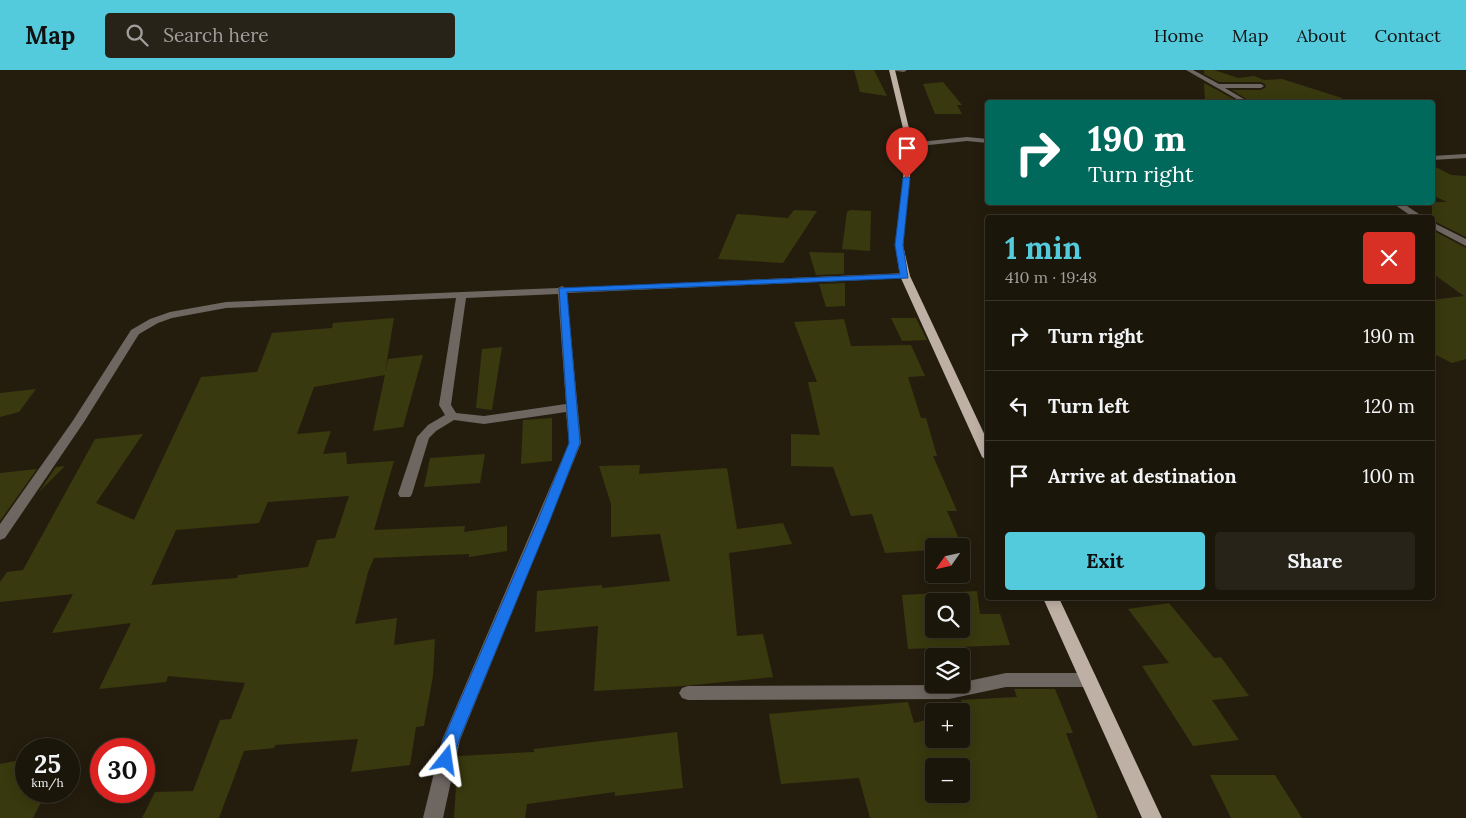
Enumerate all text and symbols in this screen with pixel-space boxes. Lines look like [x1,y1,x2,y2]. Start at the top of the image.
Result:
search box [105,13,455,58]
text: Map [25,20,75,51]
icon: search [123,21,151,49]
text: Search here [163,23,269,47]
text: Home [1154,24,1204,47]
text: Map [1232,24,1268,47]
text: About [1296,24,1346,47]
text: Contact [1374,24,1441,47]
text: 190 m [1088,116,1186,161]
icon: right [1005,120,1070,185]
pin [886,127,928,178]
icon: arrive [893,134,921,162]
text: Turn right [1088,160,1193,188]
text: 1 min [1005,229,1082,267]
button: close [1363,232,1415,284]
text: 410 m · 19:48 [1005,267,1097,287]
icon: right [1005,322,1033,350]
text: Turn right [1048,324,1144,348]
text: 190 m [1363,324,1415,348]
icon: left [1005,392,1033,420]
text: Turn left [1048,394,1129,418]
text: 120 m [1364,394,1415,418]
icon: arrive [1005,462,1033,490]
text: Arrive at destination [1048,464,1237,488]
text: 100 m [1363,464,1415,488]
button: Exit [1005,532,1205,590]
button: Share [1215,532,1415,590]
north arrow [925,538,970,582]
map controls [925,538,970,803]
button: search [925,593,970,638]
button: layers [925,648,970,693]
button: + [925,703,970,748]
position arrow [419,733,471,785]
speed limit sign: 30 [90,738,155,803]
text: 25 [34,748,61,780]
button: − [925,758,970,803]
text: km/h [31,775,64,790]

